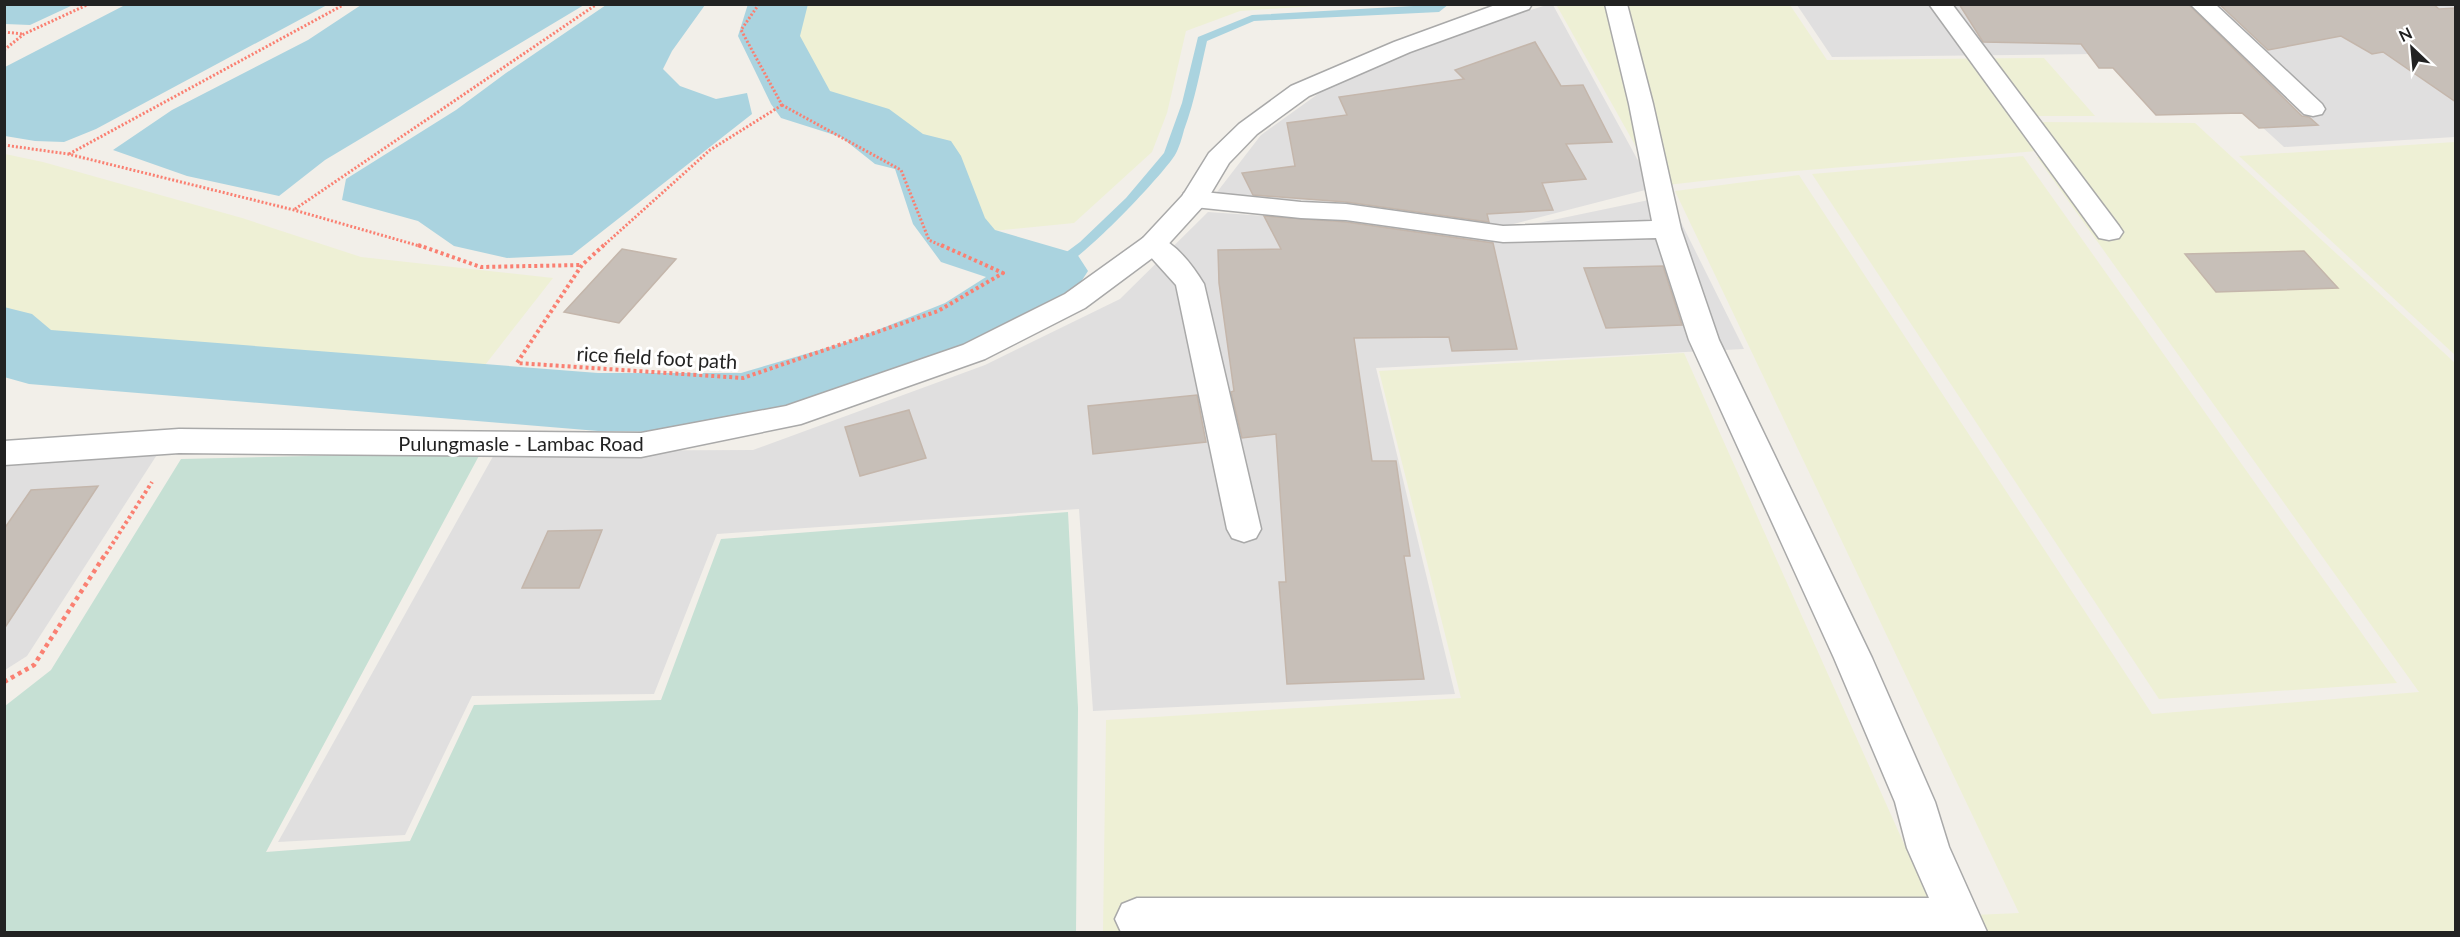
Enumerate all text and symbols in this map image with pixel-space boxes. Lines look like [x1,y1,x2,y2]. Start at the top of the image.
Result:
north arrow [2382,18,2442,78]
text: N [2396,23,2415,45]
street label: rice field foot path [576,341,738,373]
street label: Pulungmasle - Lambac Road [398,431,644,455]

